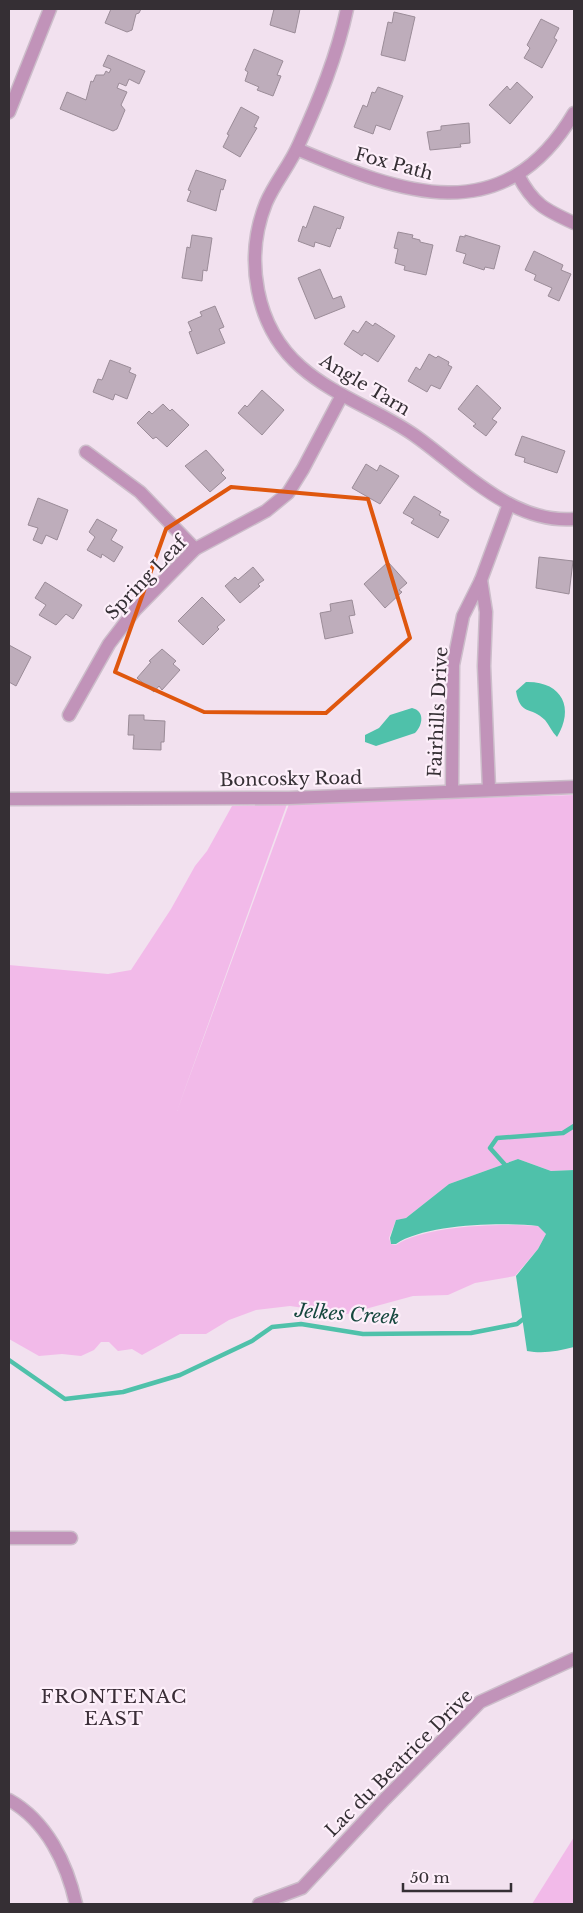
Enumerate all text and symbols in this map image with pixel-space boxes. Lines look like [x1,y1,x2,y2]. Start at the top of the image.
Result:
street label: Fox Path [353,143,435,185]
street label: Angle Tarn [315,349,414,421]
street label: Spring Leaf [101,530,193,624]
street label: Fairhills Drive [424,646,452,778]
street label: Boncosky Road [219,767,363,791]
water label: Jelkes Creek [293,1299,400,1329]
district label: FRONTENAC EAST [41,1685,187,1730]
street label: Lac du Beatrice Drive [321,1685,477,1841]
scale bar [403,1860,510,1892]
text: 50 m [410,1868,450,1887]

